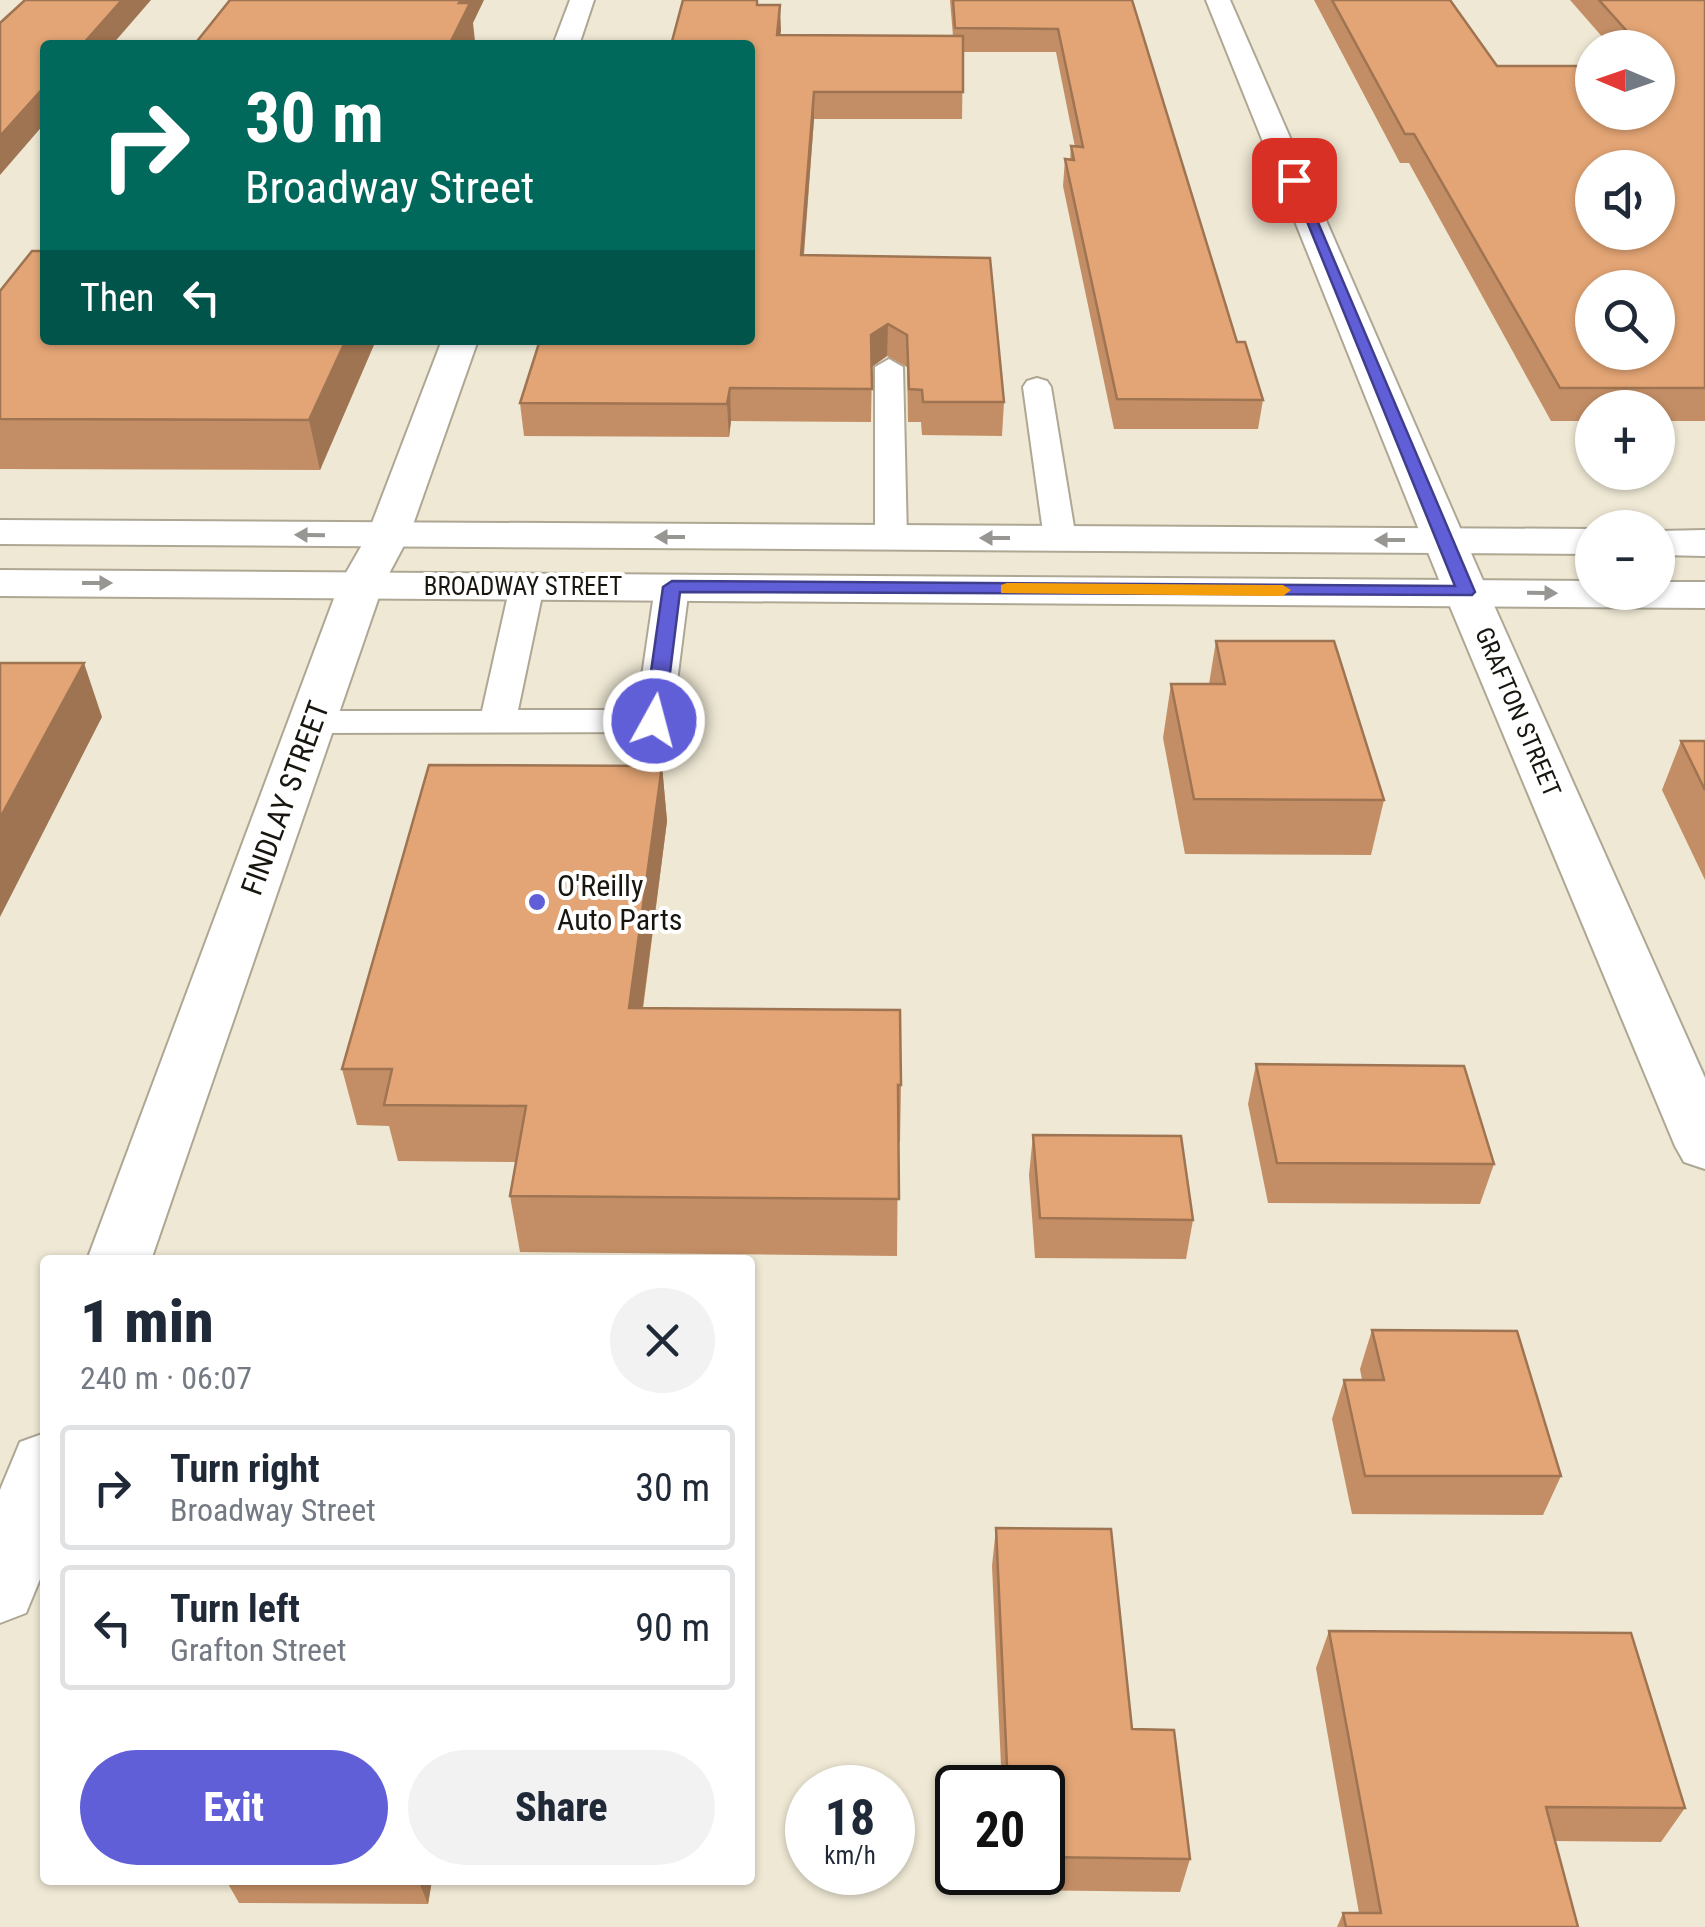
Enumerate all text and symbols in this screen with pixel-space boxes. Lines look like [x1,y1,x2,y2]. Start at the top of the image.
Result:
north arrow [1575,30,1675,130]
map controls [1575,30,1675,610]
text: 30 m [245,77,384,159]
icon: right [80,80,210,210]
pin [1252,138,1337,223]
button: sound [1575,150,1675,250]
icon: arrive [1267,153,1322,208]
text: Broadway Street [245,161,534,214]
icon: left [174,270,229,325]
button: search [1575,270,1675,370]
text: Then [80,276,154,320]
button: + [1575,390,1675,490]
button: − [1575,510,1675,610]
one-way arrow [294,527,326,543]
one-way arrow [654,529,686,545]
one-way arrow [979,530,1011,546]
one-way arrow [1374,532,1406,548]
street label: BROADWAY STREET [424,572,622,601]
one-way arrow [82,575,114,591]
one-way arrow [1527,585,1559,601]
street label: GRAFTON STREET [1469,623,1567,801]
position arrow [602,669,706,773]
street label: FINDLAY STREET [234,696,336,900]
place label: O'Reilly Auto Parts [557,868,682,937]
marker: O'Reilly Auto Parts [526,891,548,913]
text: 1 min [80,1286,214,1357]
button: close [610,1288,715,1393]
text: 240 m · 06:07 [80,1359,252,1397]
text: Turn right [170,1447,320,1491]
icon: right [85,1460,140,1515]
text: 30 m [635,1466,710,1510]
text: Broadway Street [170,1491,376,1529]
text: Turn left [170,1587,300,1631]
icon: left [85,1600,140,1655]
text: 90 m [635,1606,710,1650]
text: Grafton Street [170,1631,347,1669]
button: Exit [80,1750,388,1865]
button: Share [408,1750,715,1865]
speed limit sign: 20 [935,1765,1065,1895]
text: 18 [825,1789,875,1847]
text: km/h [824,1841,876,1870]

